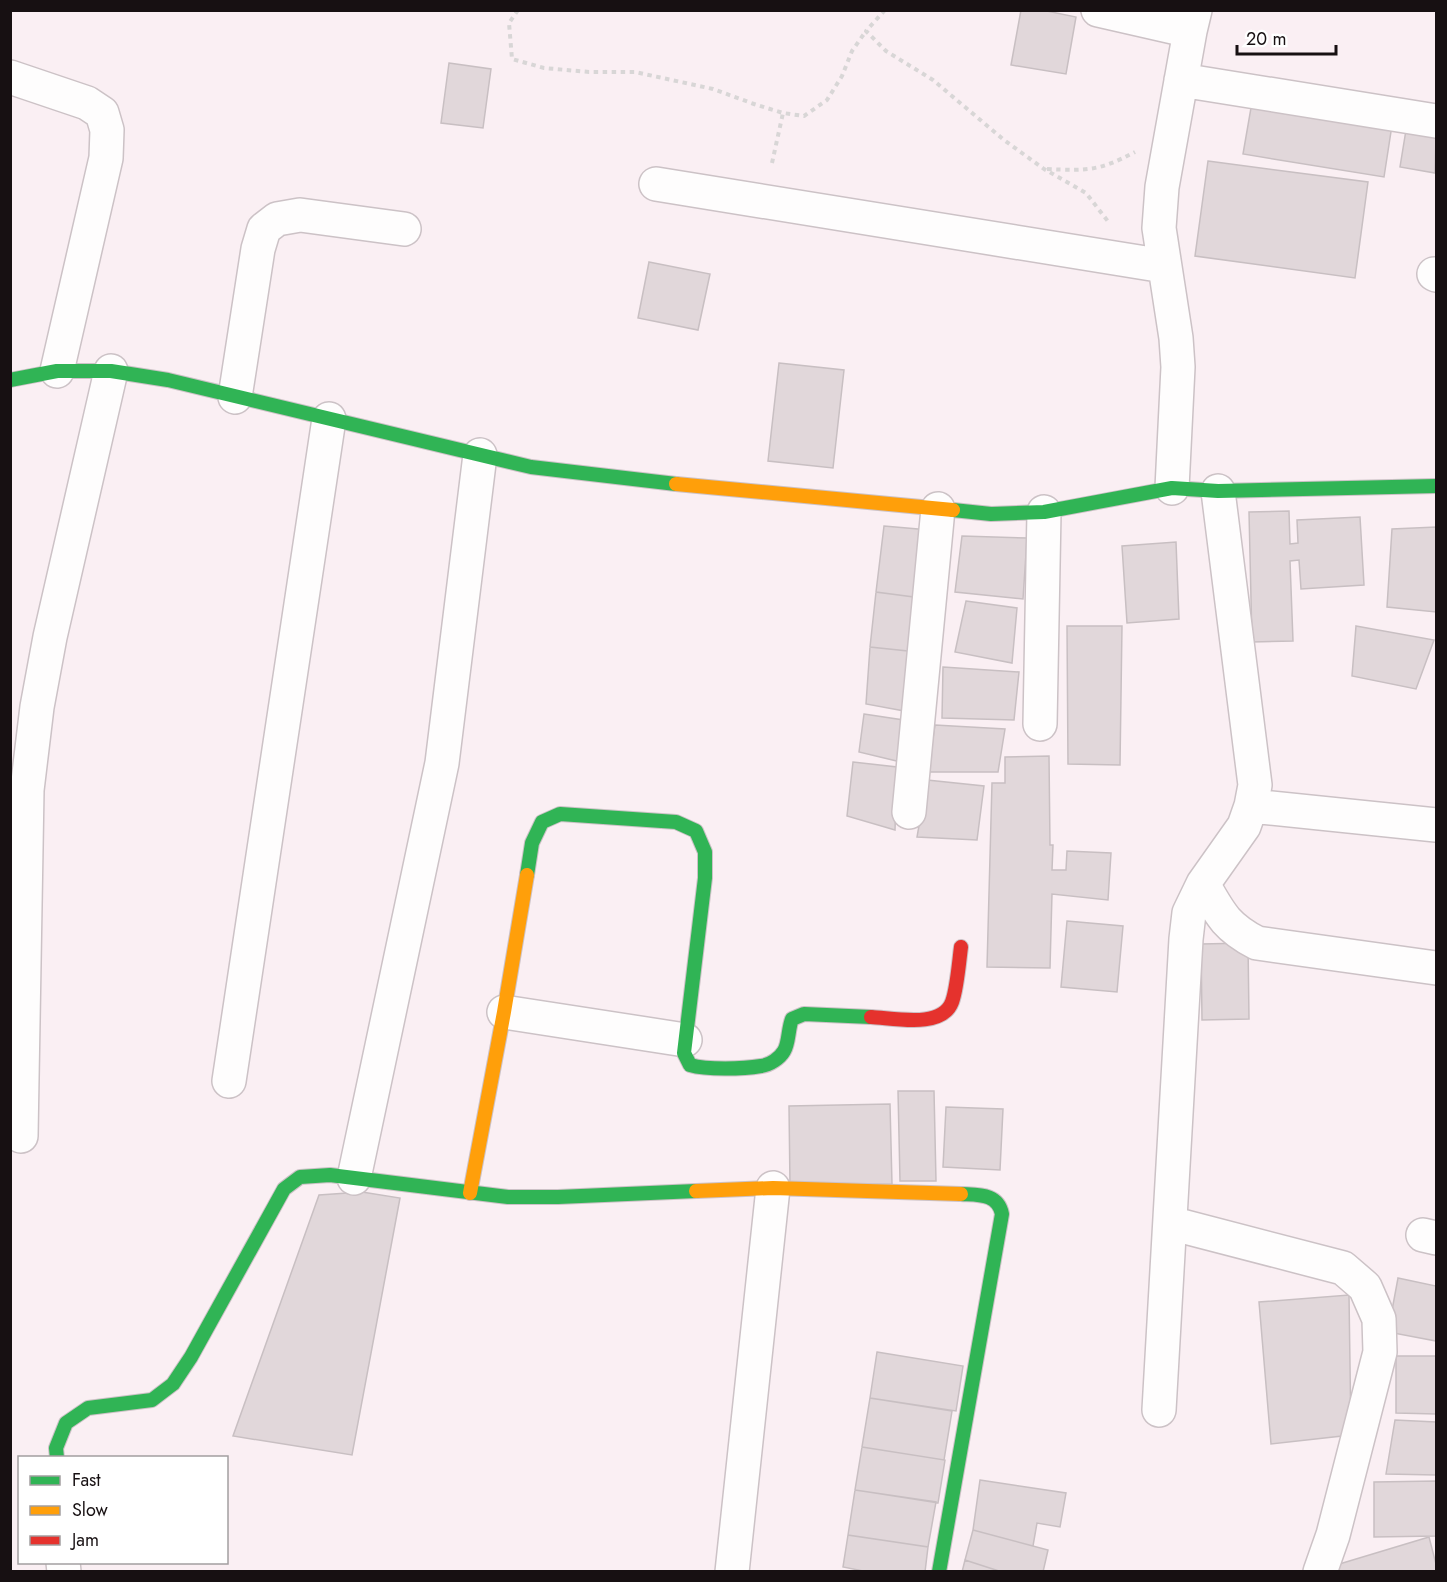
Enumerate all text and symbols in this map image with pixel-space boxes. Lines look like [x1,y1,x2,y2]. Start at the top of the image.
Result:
scale bar [1237,18,1336,56]
text: 20 m [1246,26,1286,52]
legend [18,1456,228,1564]
text: Fast [72,1467,101,1493]
text: Slow [72,1497,109,1523]
text: Jam [70,1527,99,1553]

